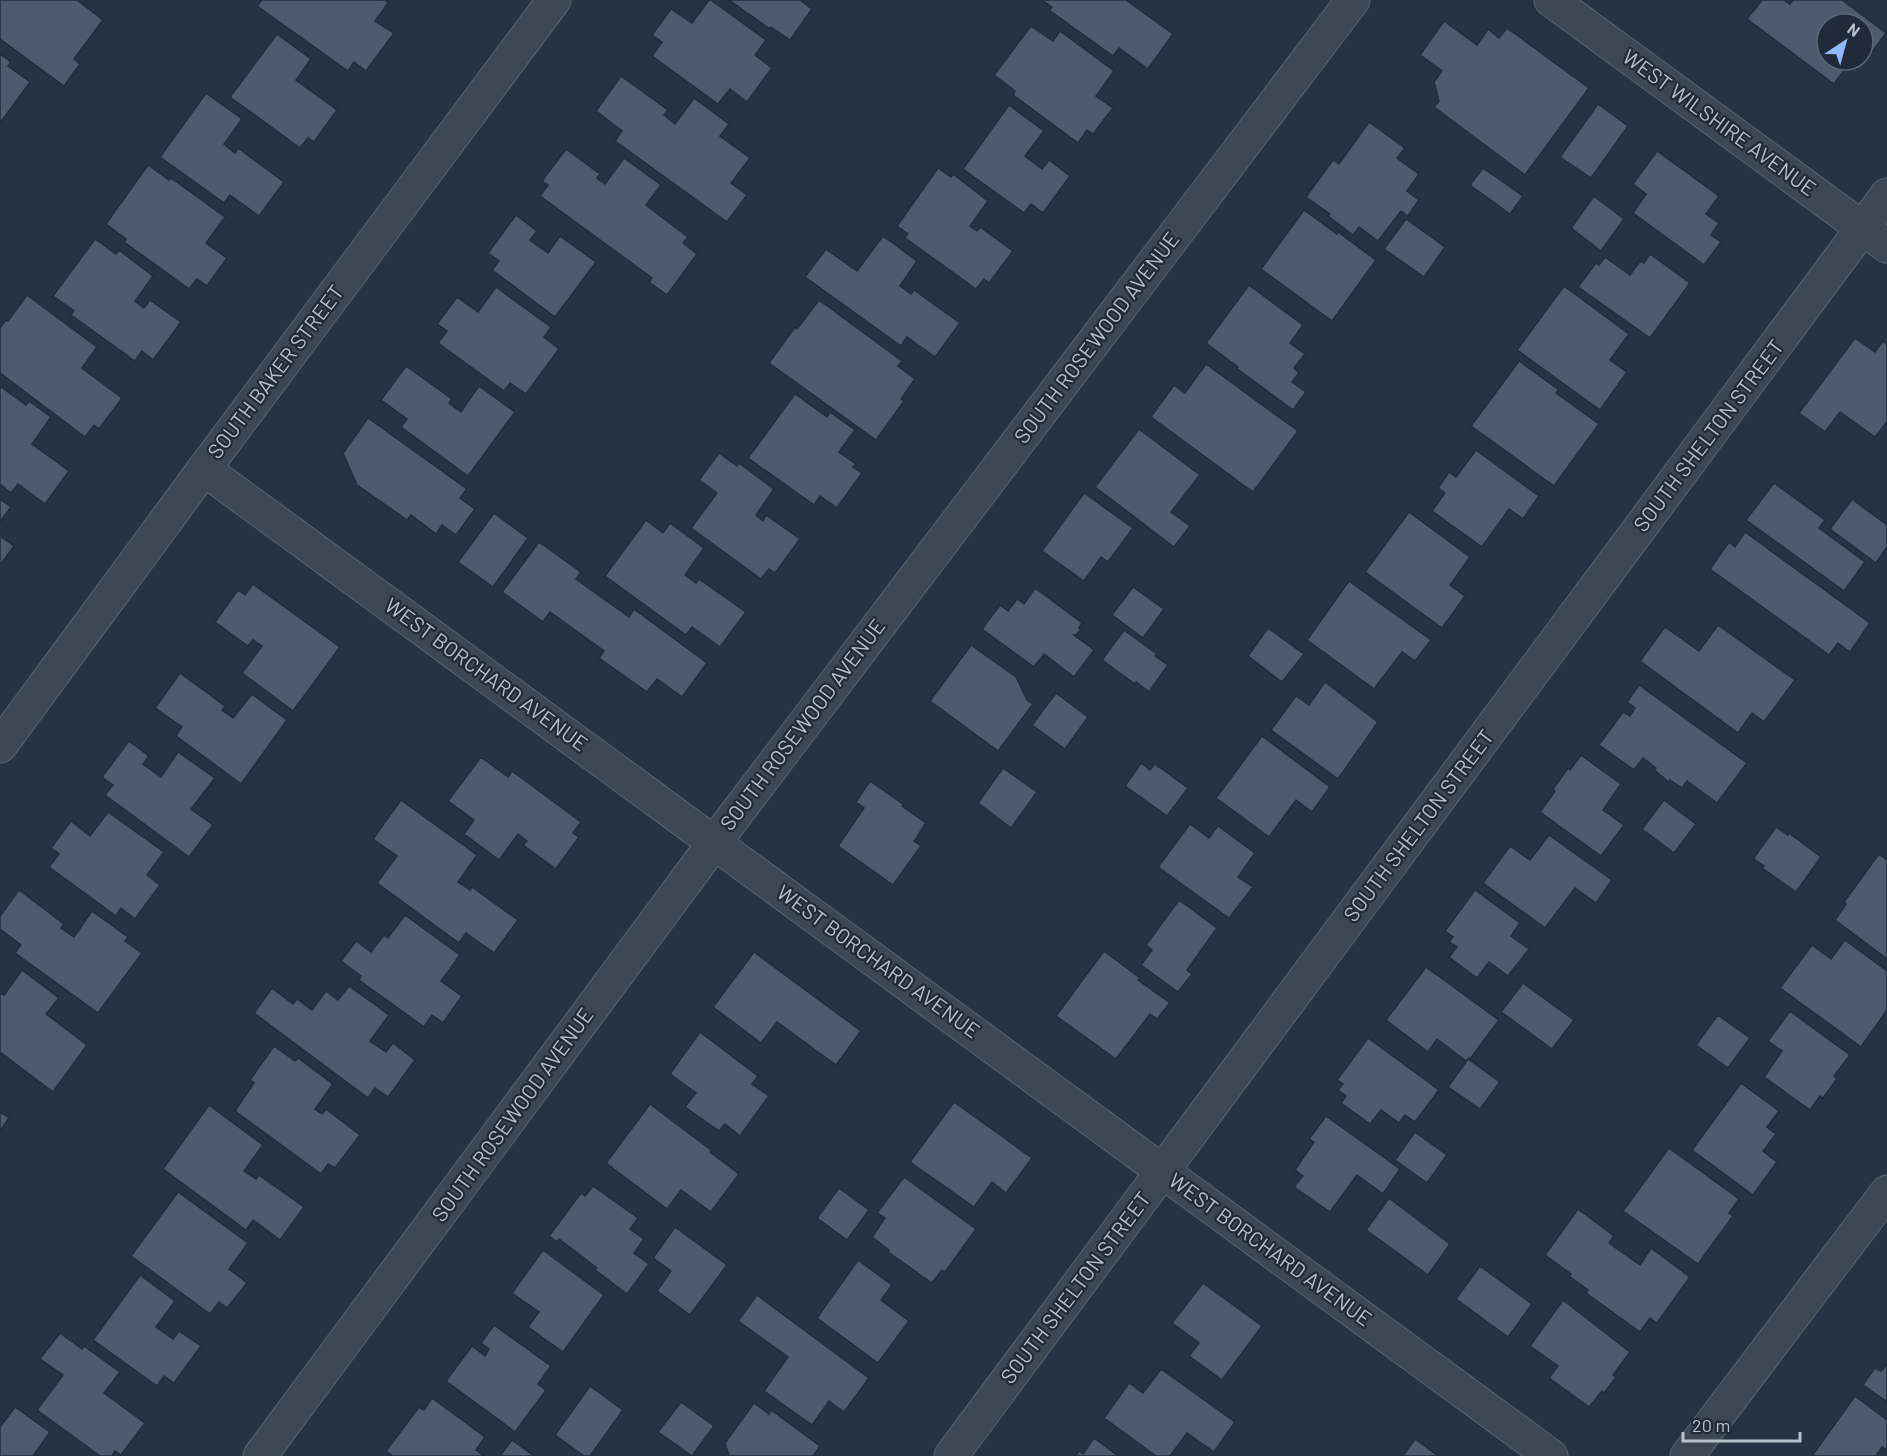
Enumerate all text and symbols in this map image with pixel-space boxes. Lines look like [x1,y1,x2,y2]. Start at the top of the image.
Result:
north arrow [1815,12,1875,72]
text: N [1844,19,1864,40]
street label: WEST WILSHIRE AVENUE [1618,43,1821,200]
street label: SOUTH ROSEWOOD AVENUE [1008,226,1184,448]
street label: SOUTH BAKER STREET [201,279,348,463]
street label: SOUTH SHELTON STREET [1627,334,1788,536]
street label: WEST BORCHARD AVENUE [381,592,593,756]
street label: SOUTH ROSEWOOD AVENUE [714,613,890,835]
street label: SOUTH SHELTON STREET [1337,724,1498,926]
street label: WEST BORCHARD AVENUE [773,879,985,1043]
street label: SOUTH ROSEWOOD AVENUE [426,1002,598,1226]
street label: WEST BORCHARD AVENUE [1165,1167,1377,1331]
street label: SOUTH SHELTON STREET [994,1186,1155,1388]
scale bar [1683,1405,1800,1443]
text: 20 m [1692,1414,1730,1436]

